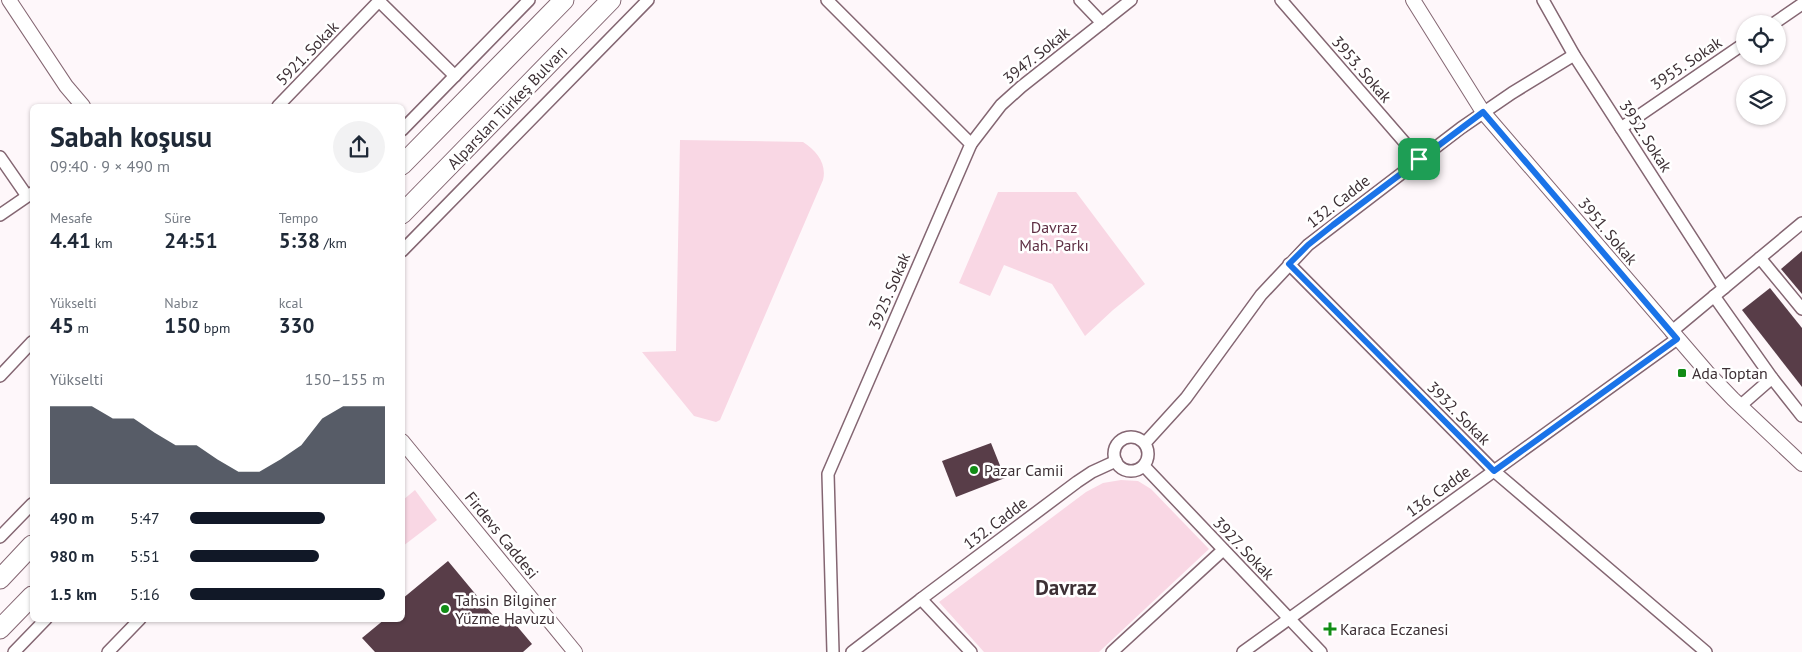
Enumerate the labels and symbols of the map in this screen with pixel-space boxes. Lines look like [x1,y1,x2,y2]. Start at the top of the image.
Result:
street label: 5921. Sokak [271,16,343,89]
street label: 3947. Sokak [999,22,1074,88]
street label: 3953. Sokak [1328,32,1397,107]
street label: 3955. Sokak [1647,32,1726,94]
street label: Alparslan Türkeş Bulvarı [443,41,571,173]
street label: 3952. Sokak [1615,96,1677,176]
pin [1398,138,1440,180]
street label: 132. Cadde [1302,170,1374,232]
street label: 3951. Sokak [1574,193,1642,269]
park label: Davraz Mah. Parkı [1019,217,1089,255]
street label: 3925. Sokak [864,249,914,332]
place label: Ada Toptan [1692,363,1768,383]
marker: Ada Toptan [1676,367,1688,379]
street label: 3932. Sokak [1423,377,1495,449]
place label: Pazar Camii [984,460,1064,480]
street label: 136. Cadde [1402,461,1474,521]
marker: Pazar Camii [968,464,980,476]
street label: Firdevs Caddesi [461,487,543,583]
street label: 132. Cadde [959,493,1031,553]
street label: 3927. Sokak [1209,512,1279,584]
district label: Davraz [1035,574,1097,601]
place label: Tahsin Bilginer Yüzme Havuzu [455,590,557,628]
marker: Tahsin Bilginer Yüzme Havuzu [439,603,451,615]
place label: Karaca Eczanesi [1340,619,1449,639]
marker: Karaca Eczanesi [1324,623,1336,635]

